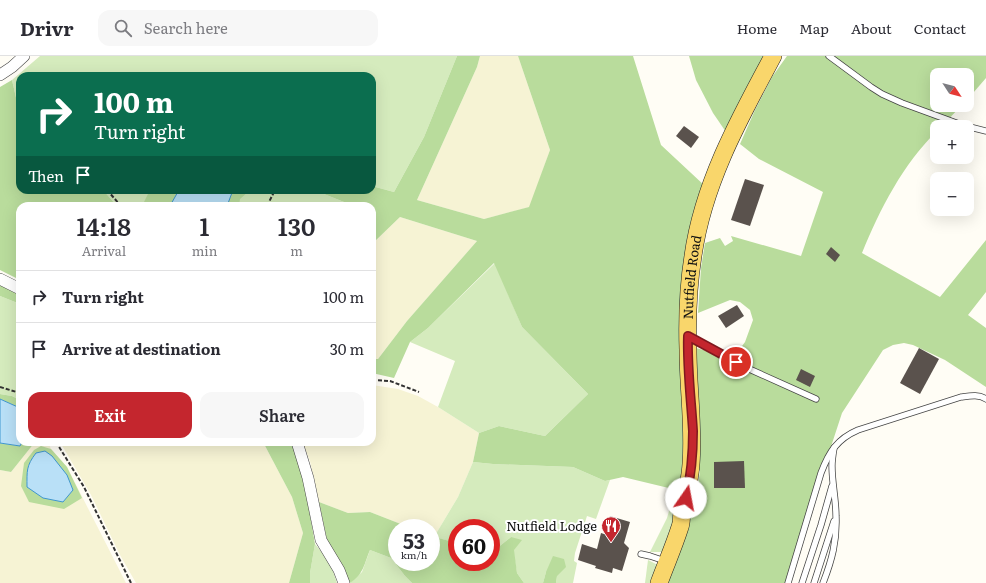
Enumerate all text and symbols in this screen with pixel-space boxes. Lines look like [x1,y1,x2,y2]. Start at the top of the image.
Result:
search box [98,10,378,46]
text: Drivr [20,14,74,42]
text: Search here [144,16,228,39]
icon: search [112,17,134,39]
text: Home [737,18,777,38]
text: Map [799,18,829,38]
text: About [851,18,892,38]
text: Contact [914,18,966,38]
north arrow [930,68,974,112]
map controls [930,68,974,216]
text: 100 m [94,80,174,122]
icon: right [28,88,80,140]
text: Turn right [94,118,185,145]
button: + [930,120,974,164]
text: Then [28,164,64,187]
icon: arrive [72,164,94,186]
button: − [930,172,974,216]
text: 14:18 [77,208,131,243]
text: 1 [200,208,209,243]
text: 130 [278,208,315,243]
street label: Nutfield Road [678,233,705,320]
text: Arrival [82,241,126,260]
text: min [192,241,217,260]
text: m [290,241,303,260]
text: Turn right [62,285,144,308]
text: 100 m [323,285,364,308]
icon: right [28,286,50,308]
text: Arrive at destination [62,337,221,360]
text: 30 m [330,337,364,360]
icon: arrive [28,338,50,360]
pin [719,345,753,379]
icon: arrive [725,351,747,373]
button: Exit [28,392,192,438]
button: Share [200,392,364,438]
position arrow [665,477,707,519]
restaurant icon: Nutfield Lodge [600,515,622,543]
place label: Nutfield Lodge [506,516,597,535]
speed limit sign: 60 [448,519,500,571]
text: 53 [403,525,425,555]
text: km/h [401,547,427,562]

